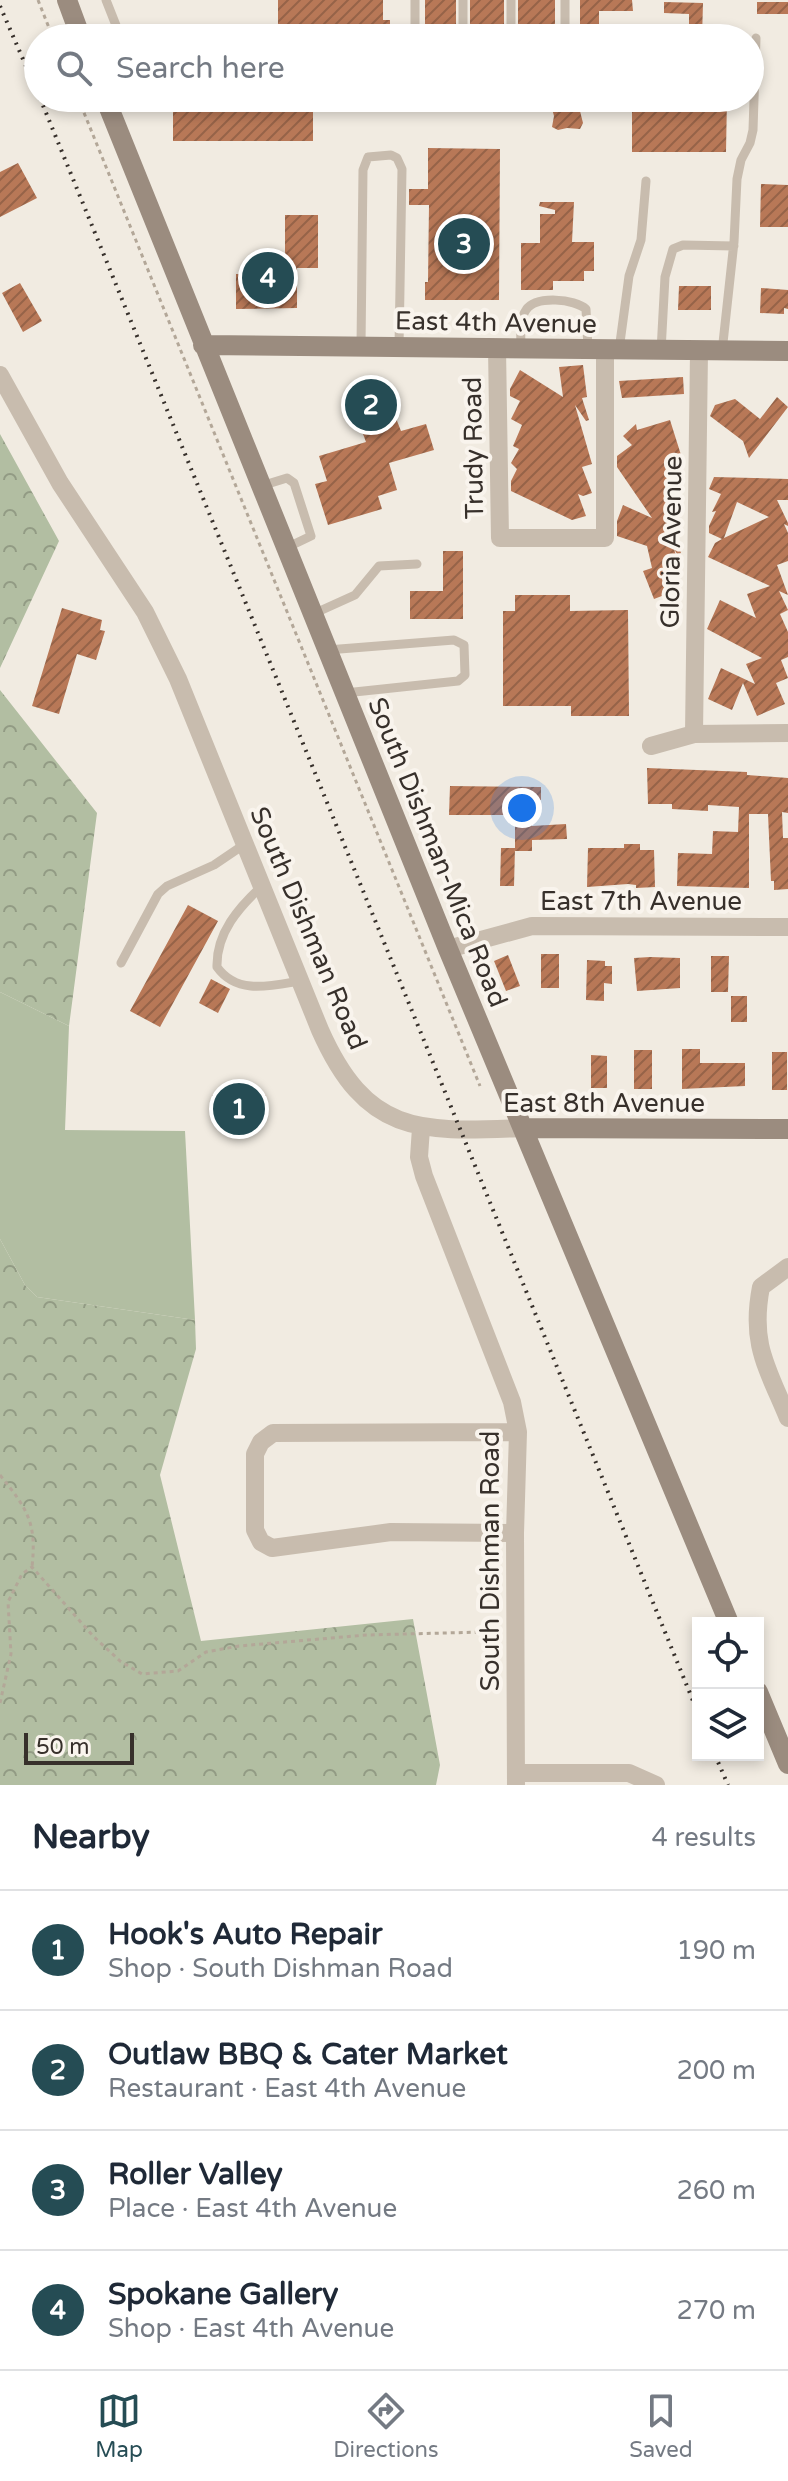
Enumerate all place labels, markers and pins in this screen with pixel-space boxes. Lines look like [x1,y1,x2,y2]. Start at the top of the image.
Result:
pin: 3 [438,214,490,274]
pin: 4 [242,248,294,308]
pin: 2 [345,375,397,435]
pin: 1 [213,1079,265,1139]

